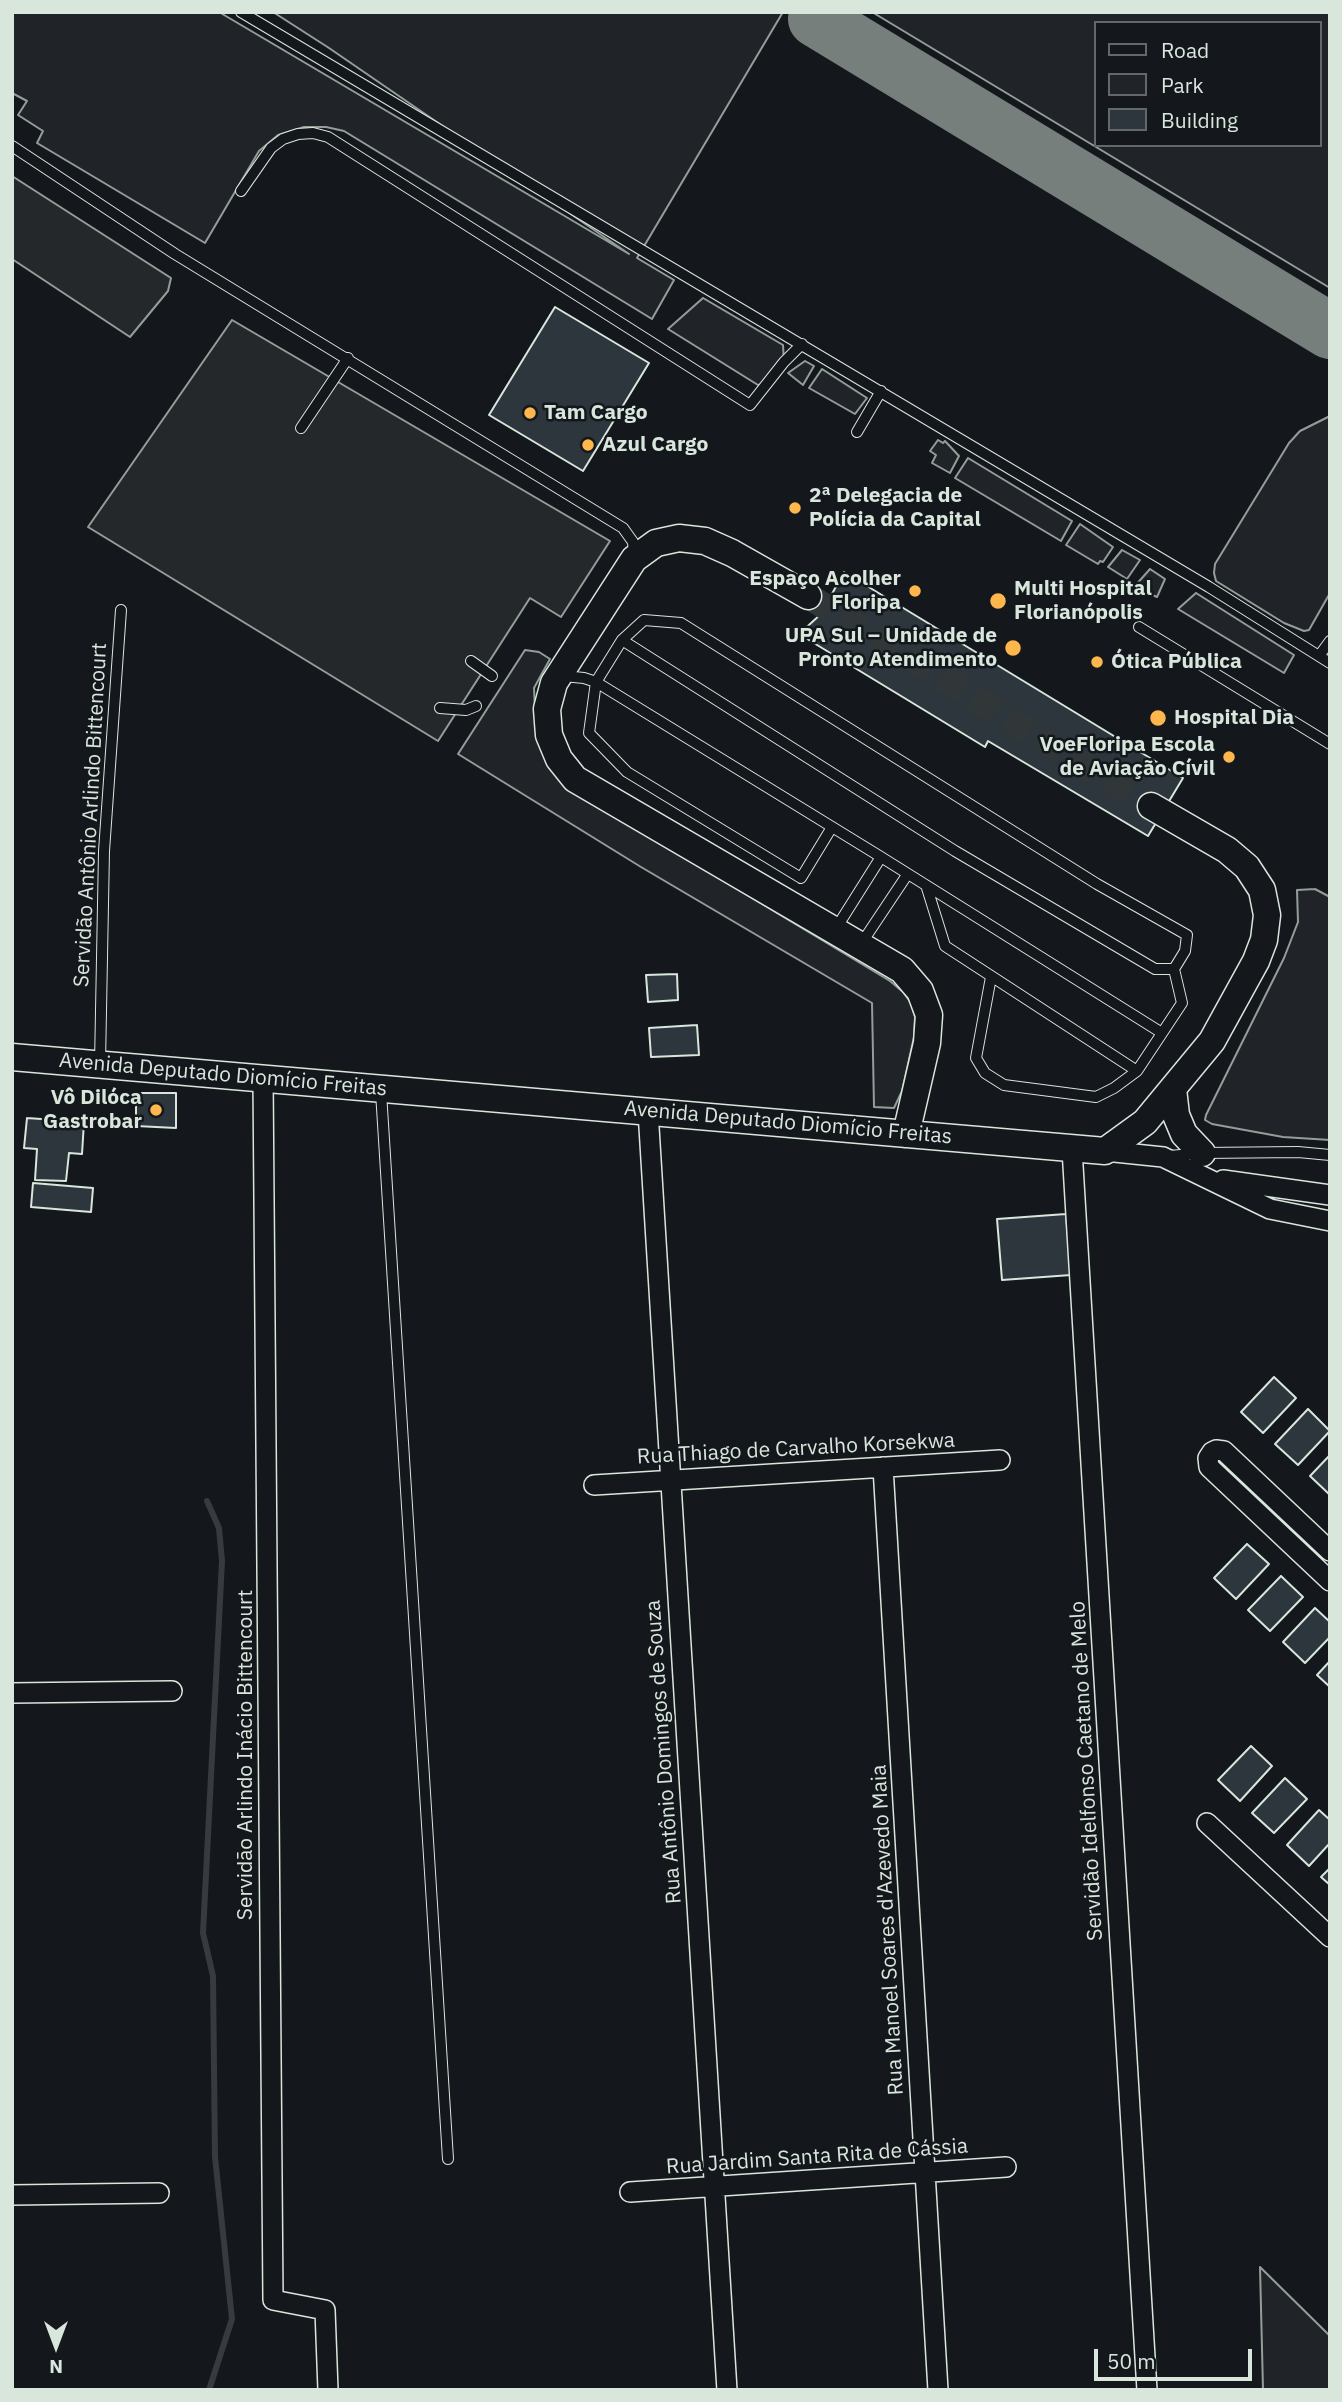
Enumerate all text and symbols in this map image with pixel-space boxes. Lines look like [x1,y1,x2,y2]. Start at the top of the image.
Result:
legend [1094,21,1321,147]
text: Road [1161,36,1209,64]
text: Park [1161,71,1204,99]
text: Building [1161,106,1238,134]
place label: Tam Cargo [544,400,648,426]
marker: Tam Cargo [522,405,538,421]
place label: Azul Cargo [602,432,708,458]
marker: Azul Cargo [580,437,596,453]
place label: 2ª Delegacia de Polícia da Capital [809,483,981,533]
marker: 2ª Delegacia de Polícia da Capital [787,500,803,516]
place label: Espaço Acolher Floripa [749,566,901,616]
place label: Multi Hospital Florianópolis [1014,576,1152,626]
marker: Espaço Acolher Floripa [907,583,923,599]
marker: Multi Hospital Florianópolis [988,591,1008,611]
place label: UPA Sul – Unidade de Pronto Atendimento [785,623,997,673]
marker: UPA Sul – Unidade de Pronto Atendimento [1003,638,1023,658]
street label: Servidão Antônio Arlindo Bittencourt [69,642,113,988]
place label: Ótica Pública [1111,649,1242,675]
marker: Ótica Pública [1089,654,1105,670]
place label: Hospital Dia [1174,705,1294,731]
marker: Hospital Dia [1148,708,1168,728]
place label: VoeFloripa Escola de Aviação Cívil [1040,732,1215,782]
marker: VoeFloripa Escola de Aviação Cívil [1221,749,1237,765]
street label: Avenida Deputado Diomício Freitas [58,1048,388,1102]
place label: Vô Dilóca Gastrobar [43,1085,142,1135]
street label: Avenida Deputado Diomício Freitas [623,1096,953,1150]
marker: Vô Dilóca Gastrobar [148,1102,164,1118]
street label: Rua Thiago de Carvalho Korsekwa [636,1428,956,1470]
street label: Servidão Arlindo Inácio Bittencourt [233,1590,259,1920]
street label: Rua Antônio Domingos de Souza [641,1599,687,1905]
street label: Servidão Idelfonso Caetano de Melo [1066,1601,1108,1941]
street label: Rua Manoel Soares d'Azevedo Maia [867,1764,909,2096]
street label: Rua Jardim Santa Rita de Cássia [665,2134,969,2180]
north arrow [21,2311,91,2381]
scale bar [1097,2336,1254,2380]
text: 50 m [1107,2347,1156,2375]
text: N [49,2355,63,2379]

